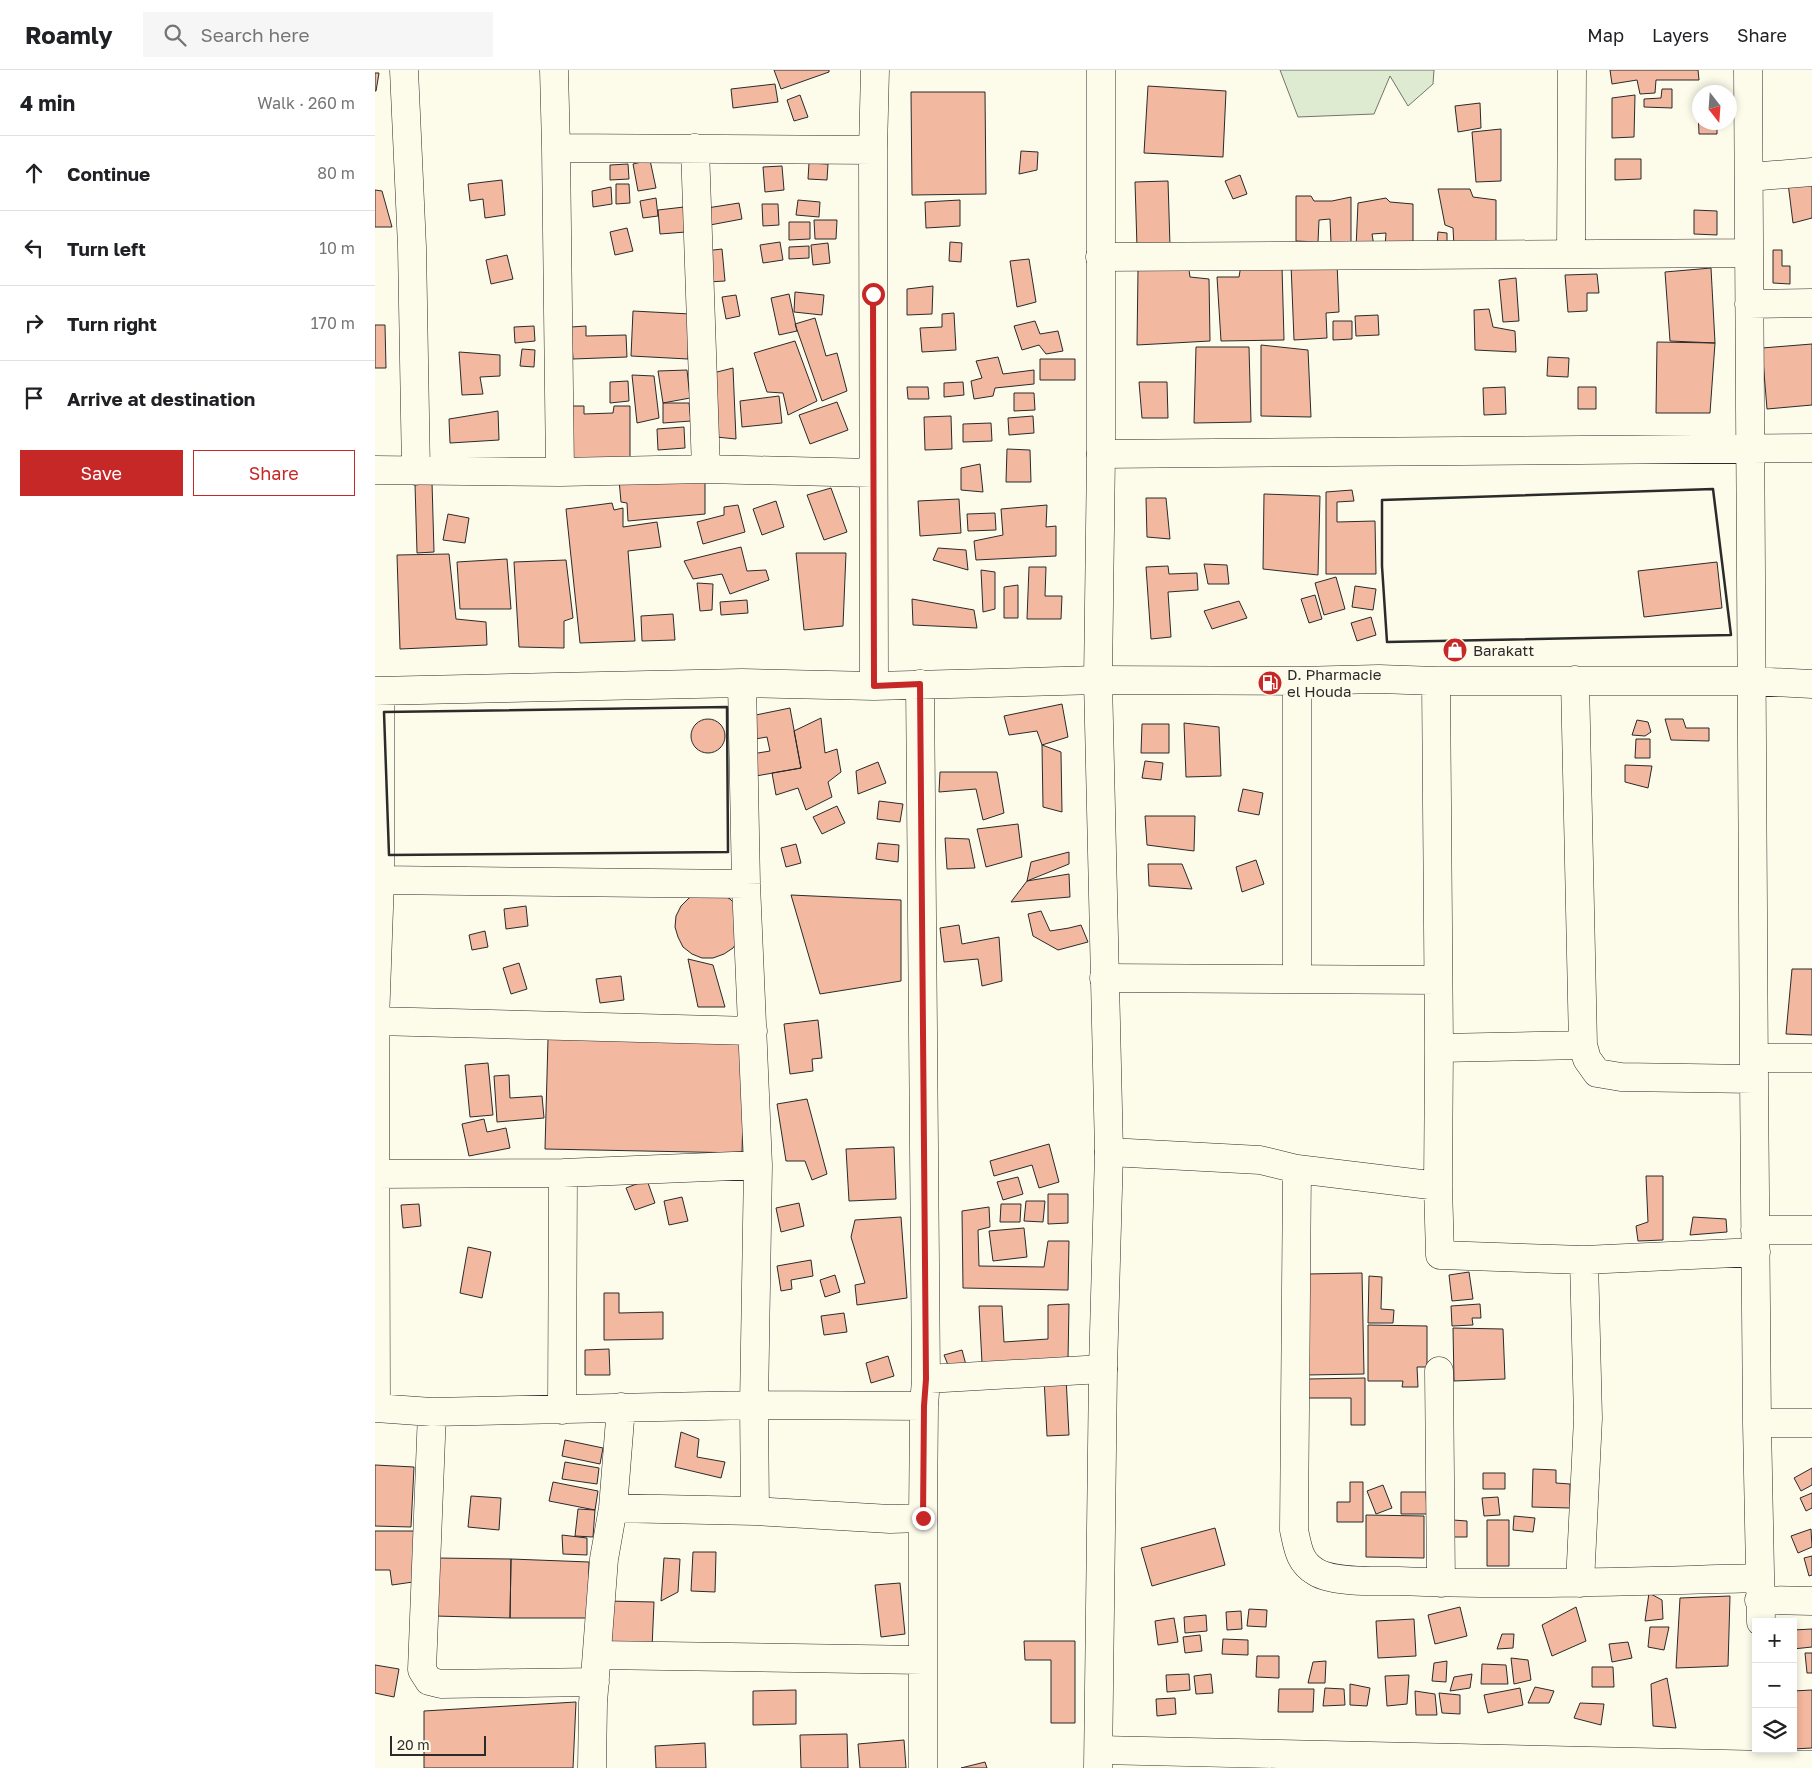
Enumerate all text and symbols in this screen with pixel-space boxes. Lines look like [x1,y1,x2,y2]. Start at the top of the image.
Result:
search box [143,12,493,57]
text: Roamly [25,20,113,49]
icon: search [161,21,189,49]
text: Search here [201,23,309,46]
text: Map [1587,24,1624,46]
text: Layers [1652,24,1709,46]
text: Share [1737,24,1787,46]
north arrow [1692,85,1737,130]
text: 4 min [20,90,75,116]
text: Walk · 260 m [257,93,355,113]
icon: ahead [20,159,48,187]
text: Continue [67,162,150,185]
text: 80 m [317,163,355,183]
icon: left [20,234,48,262]
text: Turn left [67,237,146,260]
text: 10 m [319,238,355,258]
route start [862,283,885,306]
icon: right [20,309,48,337]
text: Turn right [67,312,157,335]
text: 170 m [311,313,355,333]
icon: arrive [20,384,48,412]
text: Arrive at destination [67,387,255,410]
button: Save [20,450,183,496]
button: Share [193,450,355,496]
shop icon: Barakatt [1442,637,1468,663]
place label: Barakatt [1473,641,1534,659]
place label: D. Pharmacie el Houda [1287,665,1382,700]
fuel station icon: D. Pharmacie el Houda [1257,670,1283,696]
route end [912,1507,935,1530]
map controls [1752,1618,1797,1753]
button: + [1752,1618,1797,1663]
button: − [1752,1663,1797,1708]
button: layers [1752,1708,1797,1753]
scale bar [390,1733,486,1756]
text: 20 m [397,1736,430,1753]

